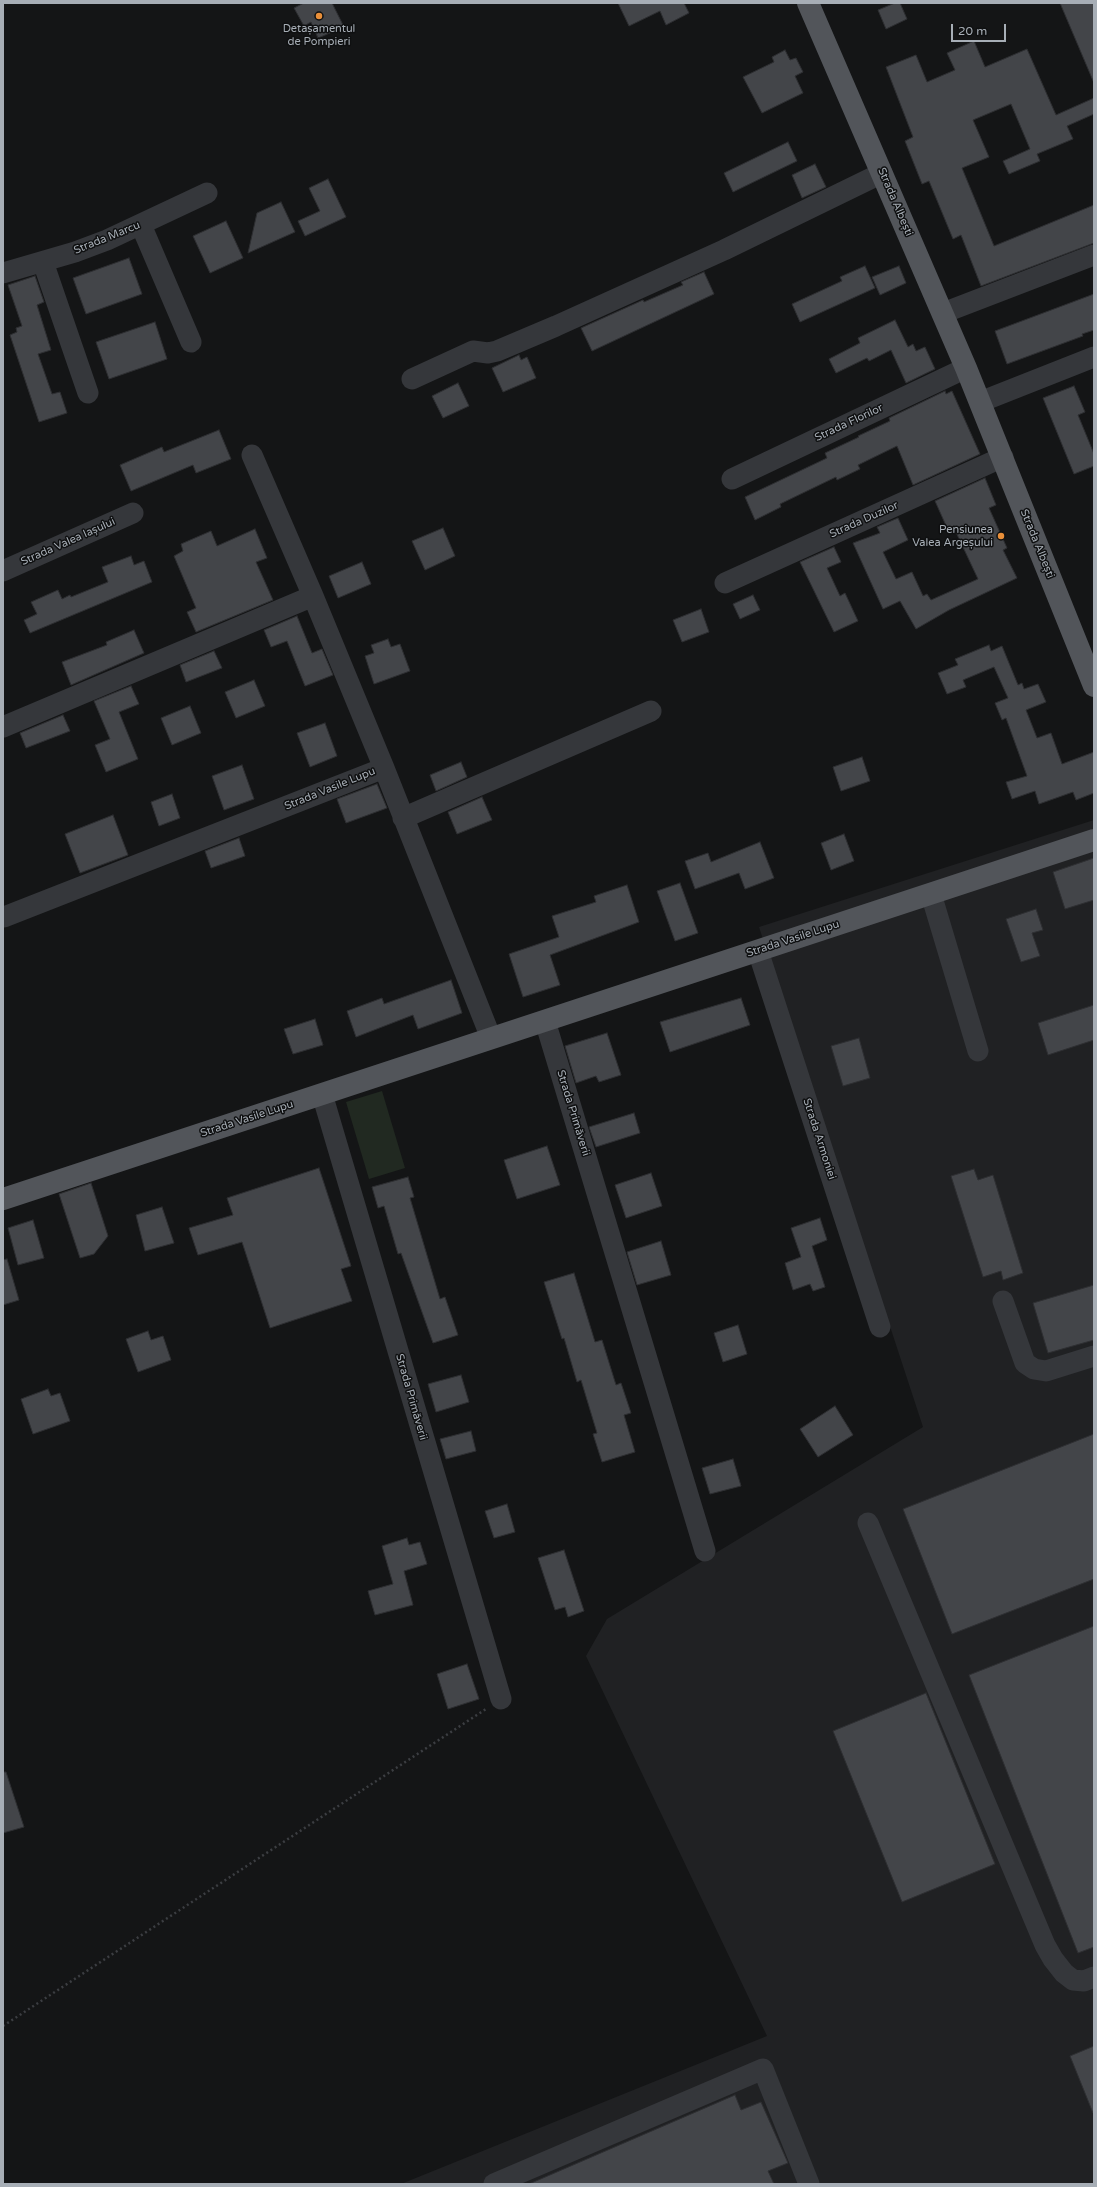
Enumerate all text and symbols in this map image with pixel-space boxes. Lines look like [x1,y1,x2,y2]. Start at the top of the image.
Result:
marker: Detașamentul de Pompieri [314,11,324,21]
scale bar [953,16,1008,42]
place label: Detașamentul de Pompieri [283,22,355,48]
text: 20 m [958,24,987,38]
street label: Strada Albești [875,166,915,238]
street label: Strada Marcu [72,219,142,257]
street label: Strada Florilor [813,401,885,445]
street label: Strada Duzilor [828,499,900,541]
street label: Strada Albești [1017,508,1057,580]
street label: Strada Valea Iașului [19,515,117,569]
place label: Pensiunea Valea Argeșului [912,523,993,549]
marker: Pensiunea Valea Argeșului [996,531,1006,541]
street label: Strada Vasile Lupu [283,765,377,813]
street label: Strada Vasile Lupu [745,918,841,960]
street label: Strada Primăverii [554,1068,592,1158]
street label: Strada Armoniei [800,1097,838,1181]
street label: Strada Vasile Lupu [199,1098,295,1140]
street label: Strada Primăverii [392,1352,430,1442]

